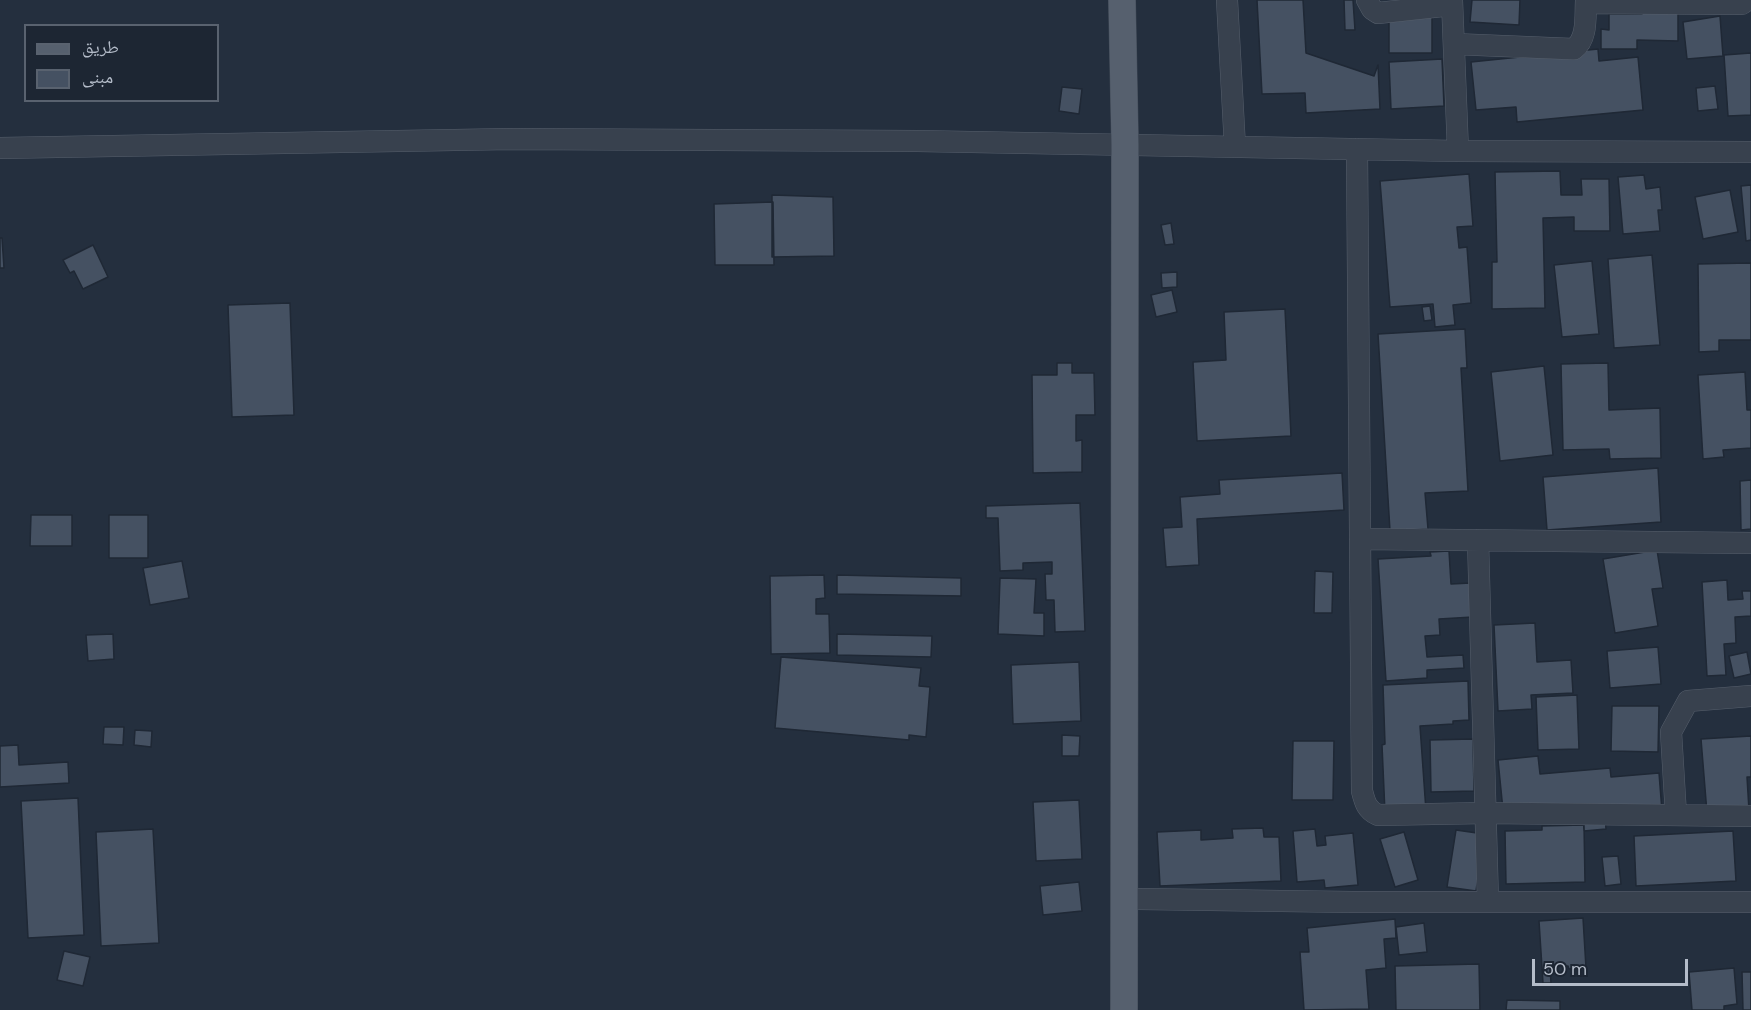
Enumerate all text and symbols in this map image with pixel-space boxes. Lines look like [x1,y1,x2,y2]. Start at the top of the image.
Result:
legend [24,24,219,102]
text: طريق [82,35,119,59]
text: مبنى [82,65,113,89]
scale bar [1535,947,1691,985]
text: 50 m [1543,957,1587,981]

